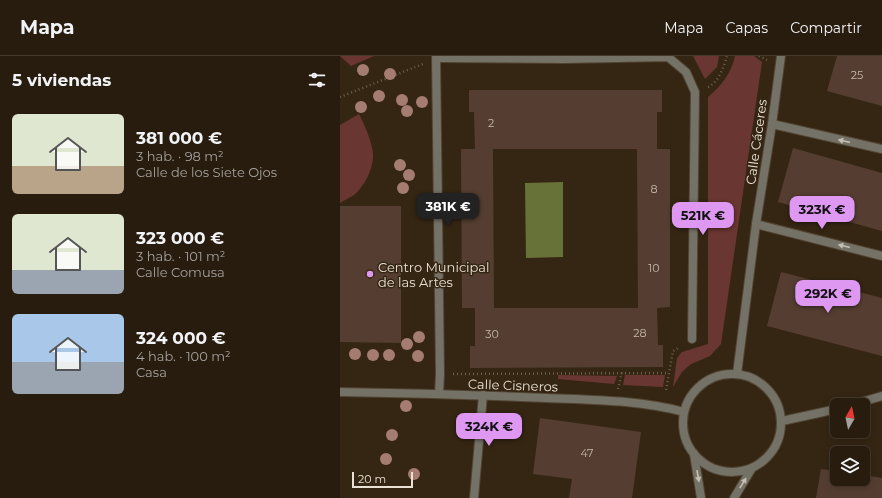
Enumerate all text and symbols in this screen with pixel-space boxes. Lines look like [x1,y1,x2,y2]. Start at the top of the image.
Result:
text: Mapa [20,16,75,39]
text: Mapa [664,19,704,37]
text: Capas [726,19,768,37]
text: Compartir [790,19,862,37]
house number: 25 [851,68,863,82]
icon: filters [306,69,328,91]
text: 5 viviendas [12,70,111,90]
street label: Calle Cáceres [742,98,770,186]
house number: 2 [488,116,494,130]
text: 381 000 € [136,128,222,148]
icon: home [44,130,92,178]
one-way arrow [838,137,850,143]
text: 3 hab. · 98 m² [136,148,224,164]
text: Calle de los Siete Ojos [136,164,277,180]
house number: 8 [650,182,658,196]
pin: 381K € [415,193,481,227]
pin: 323K € [789,196,855,230]
text: 381K € [425,198,471,214]
text: 323K € [799,201,845,217]
pin: 521K € [670,202,736,236]
text: 521K € [681,207,725,223]
text: 323 000 € [136,228,224,248]
icon: home [44,230,92,278]
one-way arrow [838,243,850,249]
text: 3 hab. · 101 m² [136,248,225,264]
place label: Centro Municipal de las Artes [378,259,490,290]
house number: 10 [648,261,660,275]
text: Calle Comusa [136,264,225,280]
marker: Centro Municipal de las Artes [365,269,375,279]
pin: 292K € [795,280,861,314]
text: 292K € [804,285,852,301]
house number: 28 [633,326,647,340]
house number: 30 [485,327,499,341]
text: 324 000 € [136,328,226,348]
icon: home [44,330,92,378]
text: 4 hab. · 100 m² [136,348,231,364]
text: Casa [136,364,167,380]
street label: Calle Cisneros [468,375,558,395]
north arrow [830,398,870,438]
map controls [830,398,870,486]
pin: 324K € [456,413,522,447]
text: 324K € [465,418,513,434]
house number: 47 [580,446,594,460]
button: layers [830,446,870,486]
scale bar [352,470,413,489]
one-way arrow [695,470,701,482]
text: 20 m [358,472,386,486]
one-way arrow [740,477,747,489]

